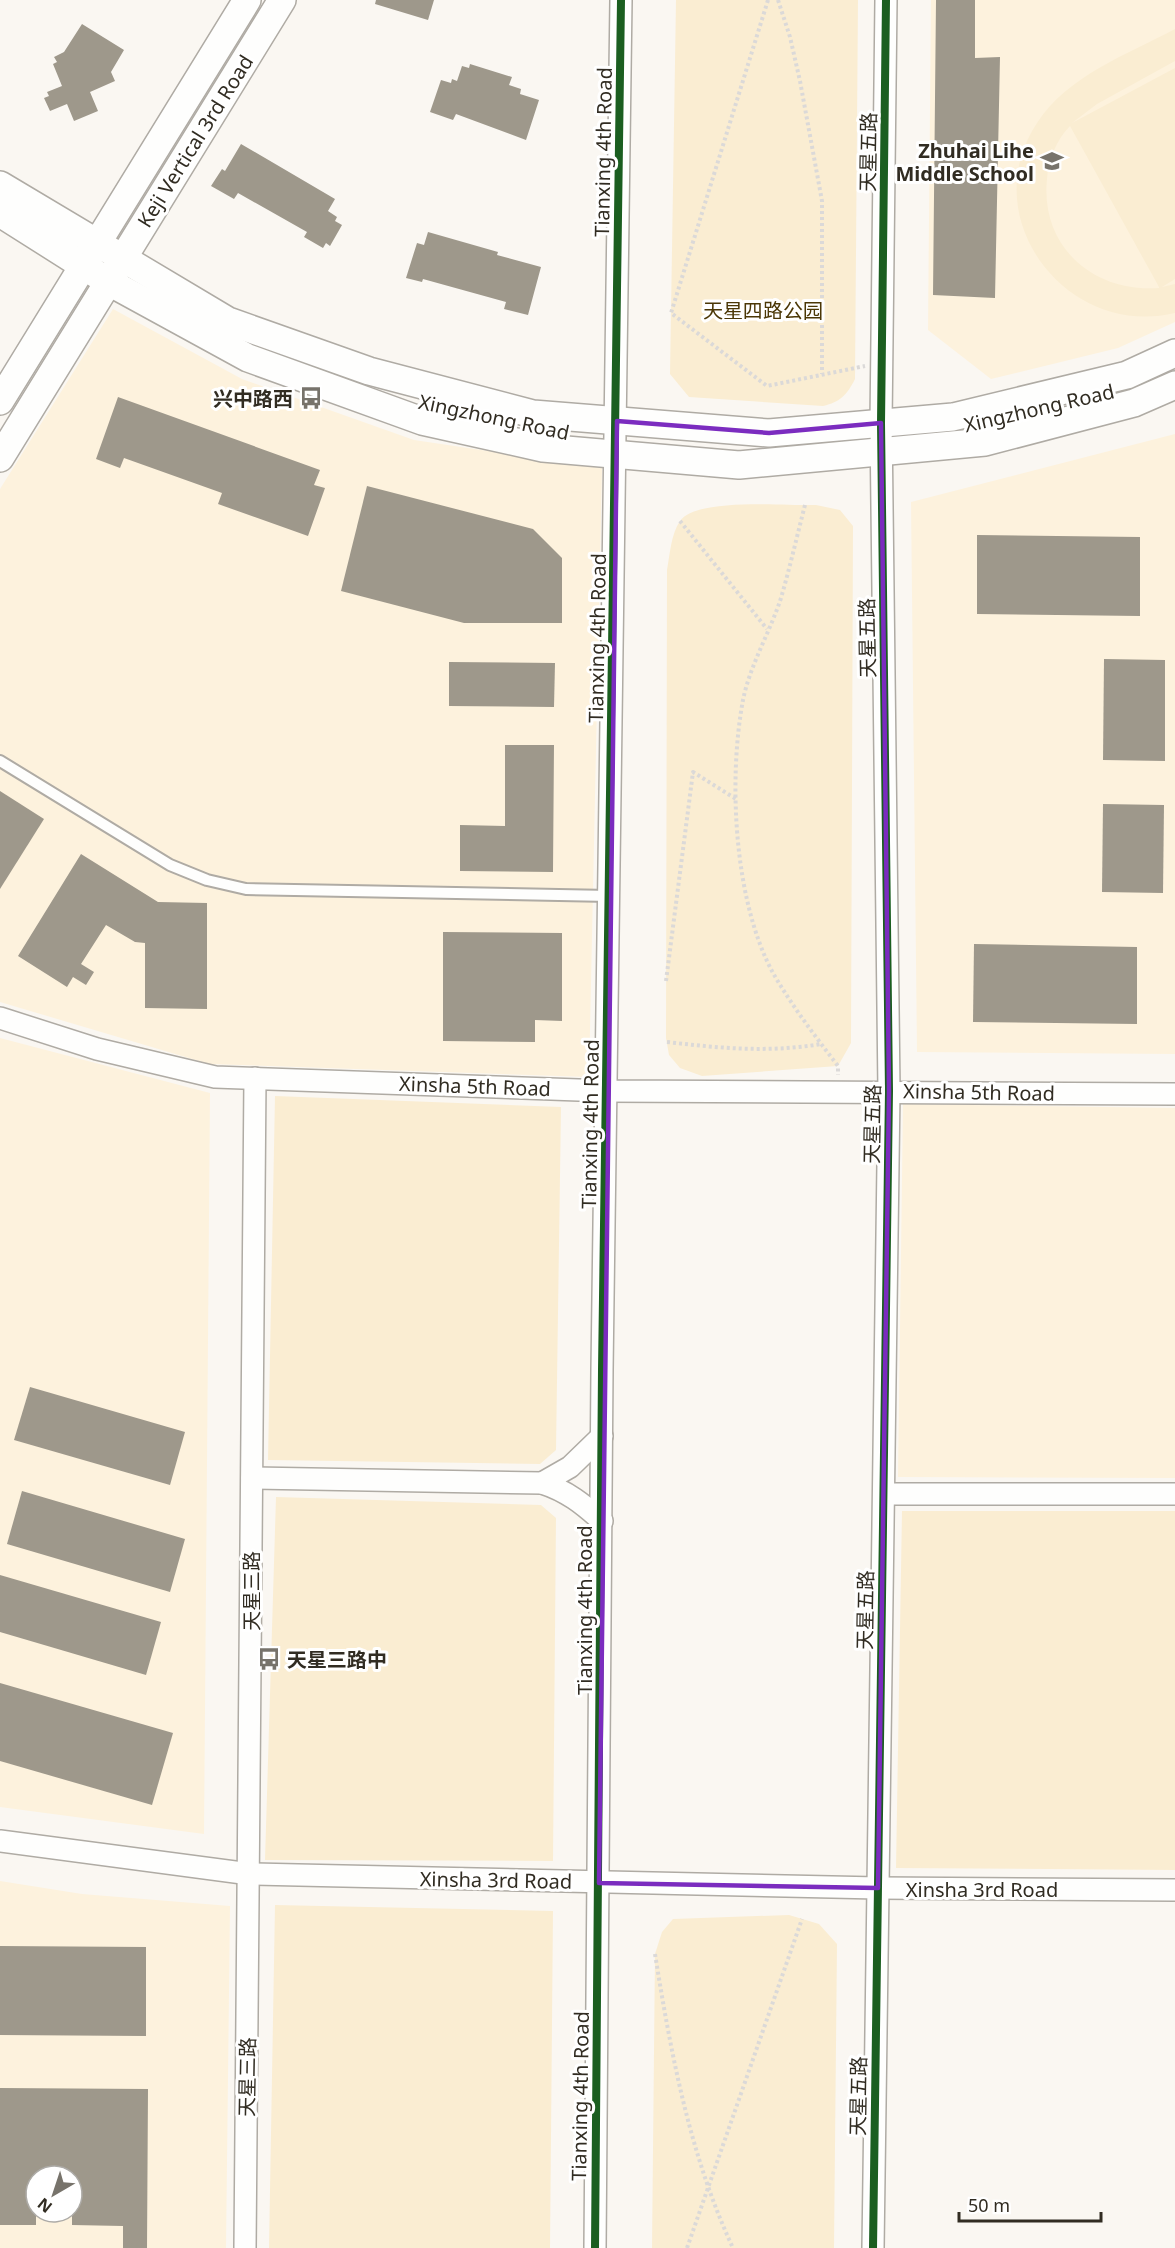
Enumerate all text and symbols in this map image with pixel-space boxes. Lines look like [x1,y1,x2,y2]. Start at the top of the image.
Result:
street label: Keji Vertical 3rd Road [131,50,259,232]
street label: Tianxing 4th Road [588,67,618,237]
street label: 天星五路 [854,112,882,192]
place label: Zhuhai Lihe Middle School [895,137,1034,187]
school or university icon: Zhuhai Lihe Middle School [1039,148,1065,174]
park label: 天星四路公园 [703,297,823,324]
street label: Xingzhong Road [961,378,1117,438]
place label: 兴中路西 [213,385,293,412]
bus stop icon: 兴中路西 [298,385,324,411]
street label: Xingzhong Road [416,388,572,446]
street label: Tianxing 4th Road [582,553,612,723]
street label: 天星五路 [853,598,881,678]
street label: Tianxing 4th Road [575,1039,605,1209]
street label: Xinsha 5th Road [399,1070,551,1102]
street label: Xinsha 5th Road [903,1077,1055,1107]
street label: 天星五路 [858,1084,886,1164]
street label: Tianxing 4th Road [571,1525,598,1695]
street label: 天星三路 [238,1551,265,1631]
street label: 天星五路 [851,1570,879,1650]
bus stop icon: 天星三路中 [256,1646,282,1672]
place label: 天星三路中 [287,1646,387,1673]
street label: Xinsha 3rd Road [420,1865,572,1895]
street label: Xinsha 3rd Road [906,1876,1058,1903]
street label: Tianxing 4th Road [565,2011,595,2181]
street label: 天星三路 [233,2037,261,2117]
street label: 天星五路 [844,2056,872,2136]
north arrow [24,2164,84,2224]
scale bar [959,2185,1102,2223]
text: N [33,2193,57,2218]
text: 50 m [968,2193,1010,2217]

